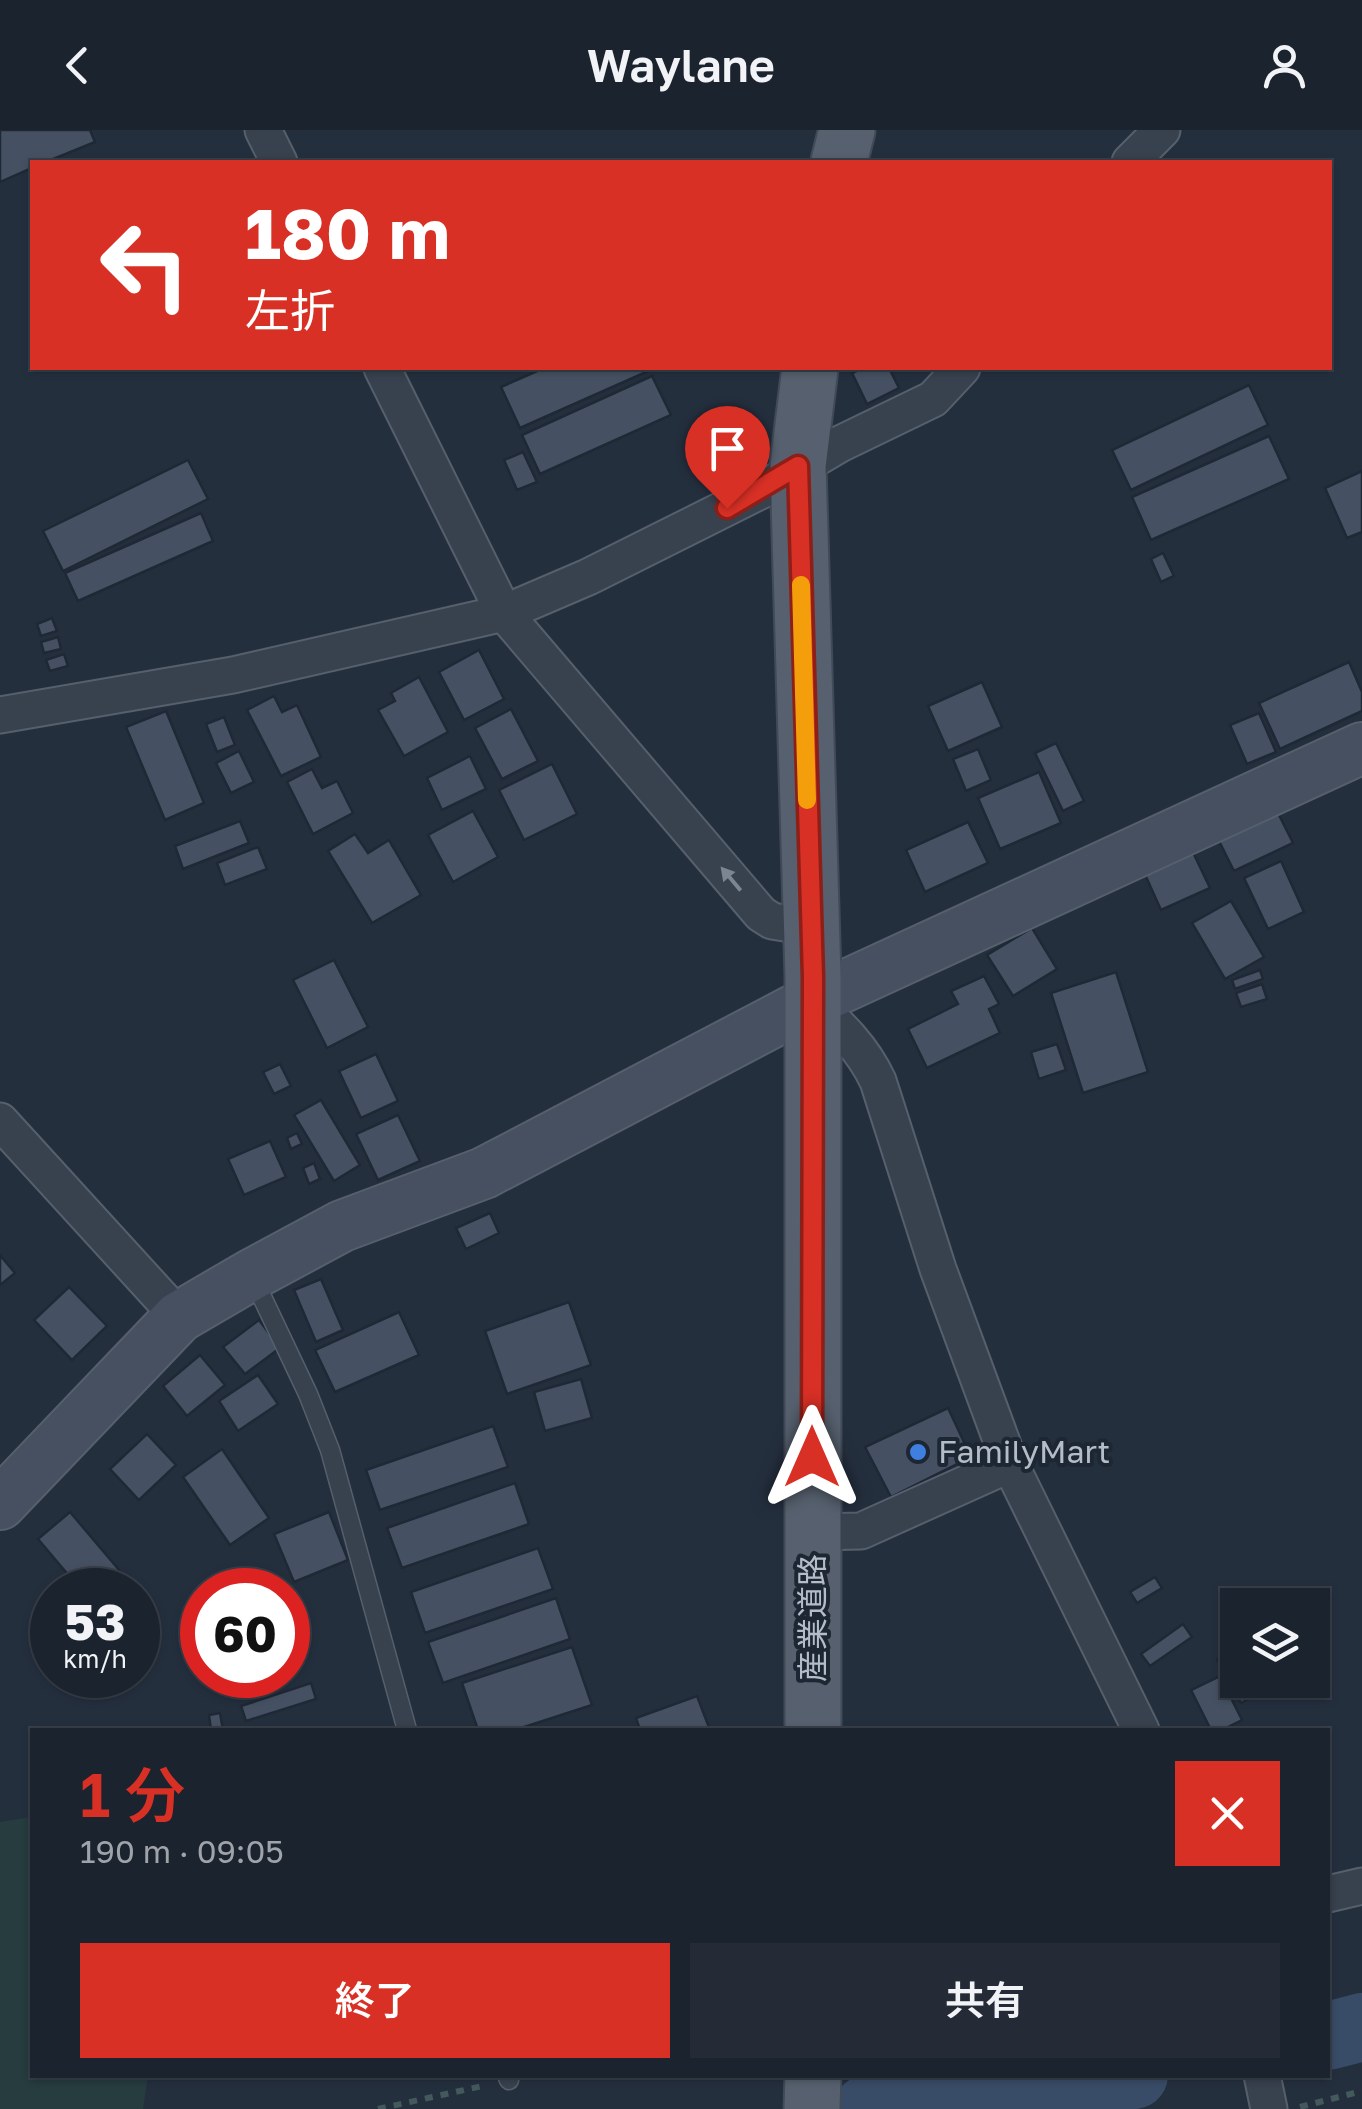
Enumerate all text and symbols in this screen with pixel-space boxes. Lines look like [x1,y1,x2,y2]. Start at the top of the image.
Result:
icon: back [50,38,105,93]
text: Waylane [587,38,775,92]
icon: person [1257,38,1312,93]
text: 180 m [245,190,450,274]
icon: left [80,200,210,330]
text: 左折 [245,283,335,337]
pin [685,406,770,509]
icon: arrive [700,421,755,476]
one-way arrow [721,866,742,891]
position arrow [760,1405,864,1509]
place label: FamilyMart [938,1432,1110,1470]
marker: FamilyMart [907,1441,929,1463]
street label: 産業道路 [793,1554,831,1682]
speed limit sign: 60 [180,1568,310,1698]
map controls [1220,1588,1330,1698]
button: layers [1220,1588,1330,1698]
text: 53 [64,1591,125,1651]
text: km/h [63,1643,127,1674]
text: 1 分 [80,1758,185,1830]
button: close [1175,1761,1280,1866]
text: 190 m · 09:05 [80,1832,284,1870]
button: 終了 [80,1943,670,2058]
button: 共有 [690,1943,1280,2058]

